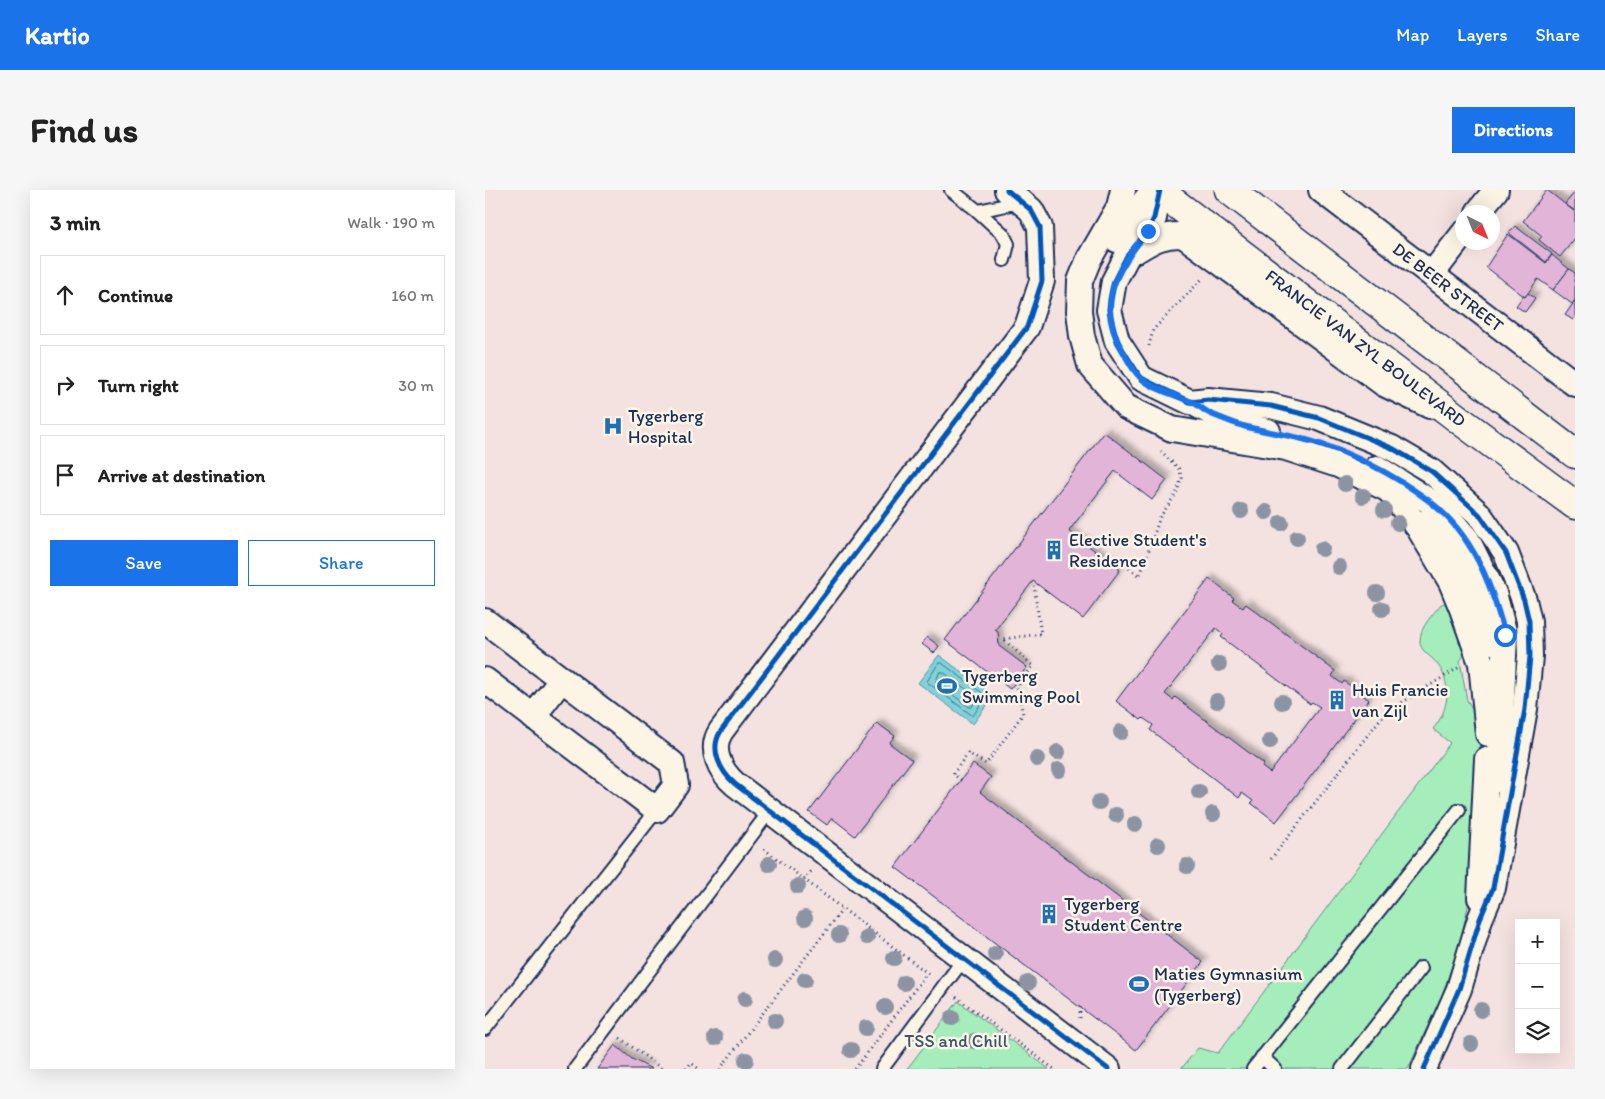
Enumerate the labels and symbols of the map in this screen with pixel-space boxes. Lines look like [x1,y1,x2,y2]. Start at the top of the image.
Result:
north arrow [1455,205,1500,250]
route end [1137,220,1160,243]
street label: DE BEER STREET [1388,238,1508,337]
street label: FRANCIE VAN ZYL BOULEVARD [1261,265,1470,432]
place label: Tygerberg Hospital [628,405,704,448]
hospital icon: Tygerberg Hospital [602,415,624,437]
place label: Elective Student's Residence [1069,529,1207,572]
building icon: Elective Student's Residence [1043,539,1065,561]
route start [1494,624,1517,647]
place label: Tygerberg Swimming Pool [962,665,1080,708]
sports icon: Tygerberg Swimming Pool [936,675,958,697]
place label: Huis Francie van Zijl [1352,679,1448,722]
building icon: Huis Francie van Zijl [1326,689,1348,711]
place label: Tygerberg Student Centre [1064,893,1182,936]
building icon: Tygerberg Student Centre [1038,903,1060,925]
place label: Maties Gymnasium (Tygerberg) [1154,963,1302,1006]
sports icon: Maties Gymnasium (Tygerberg) [1128,973,1150,995]
park label: TSS and Chill [904,1030,1008,1052]

